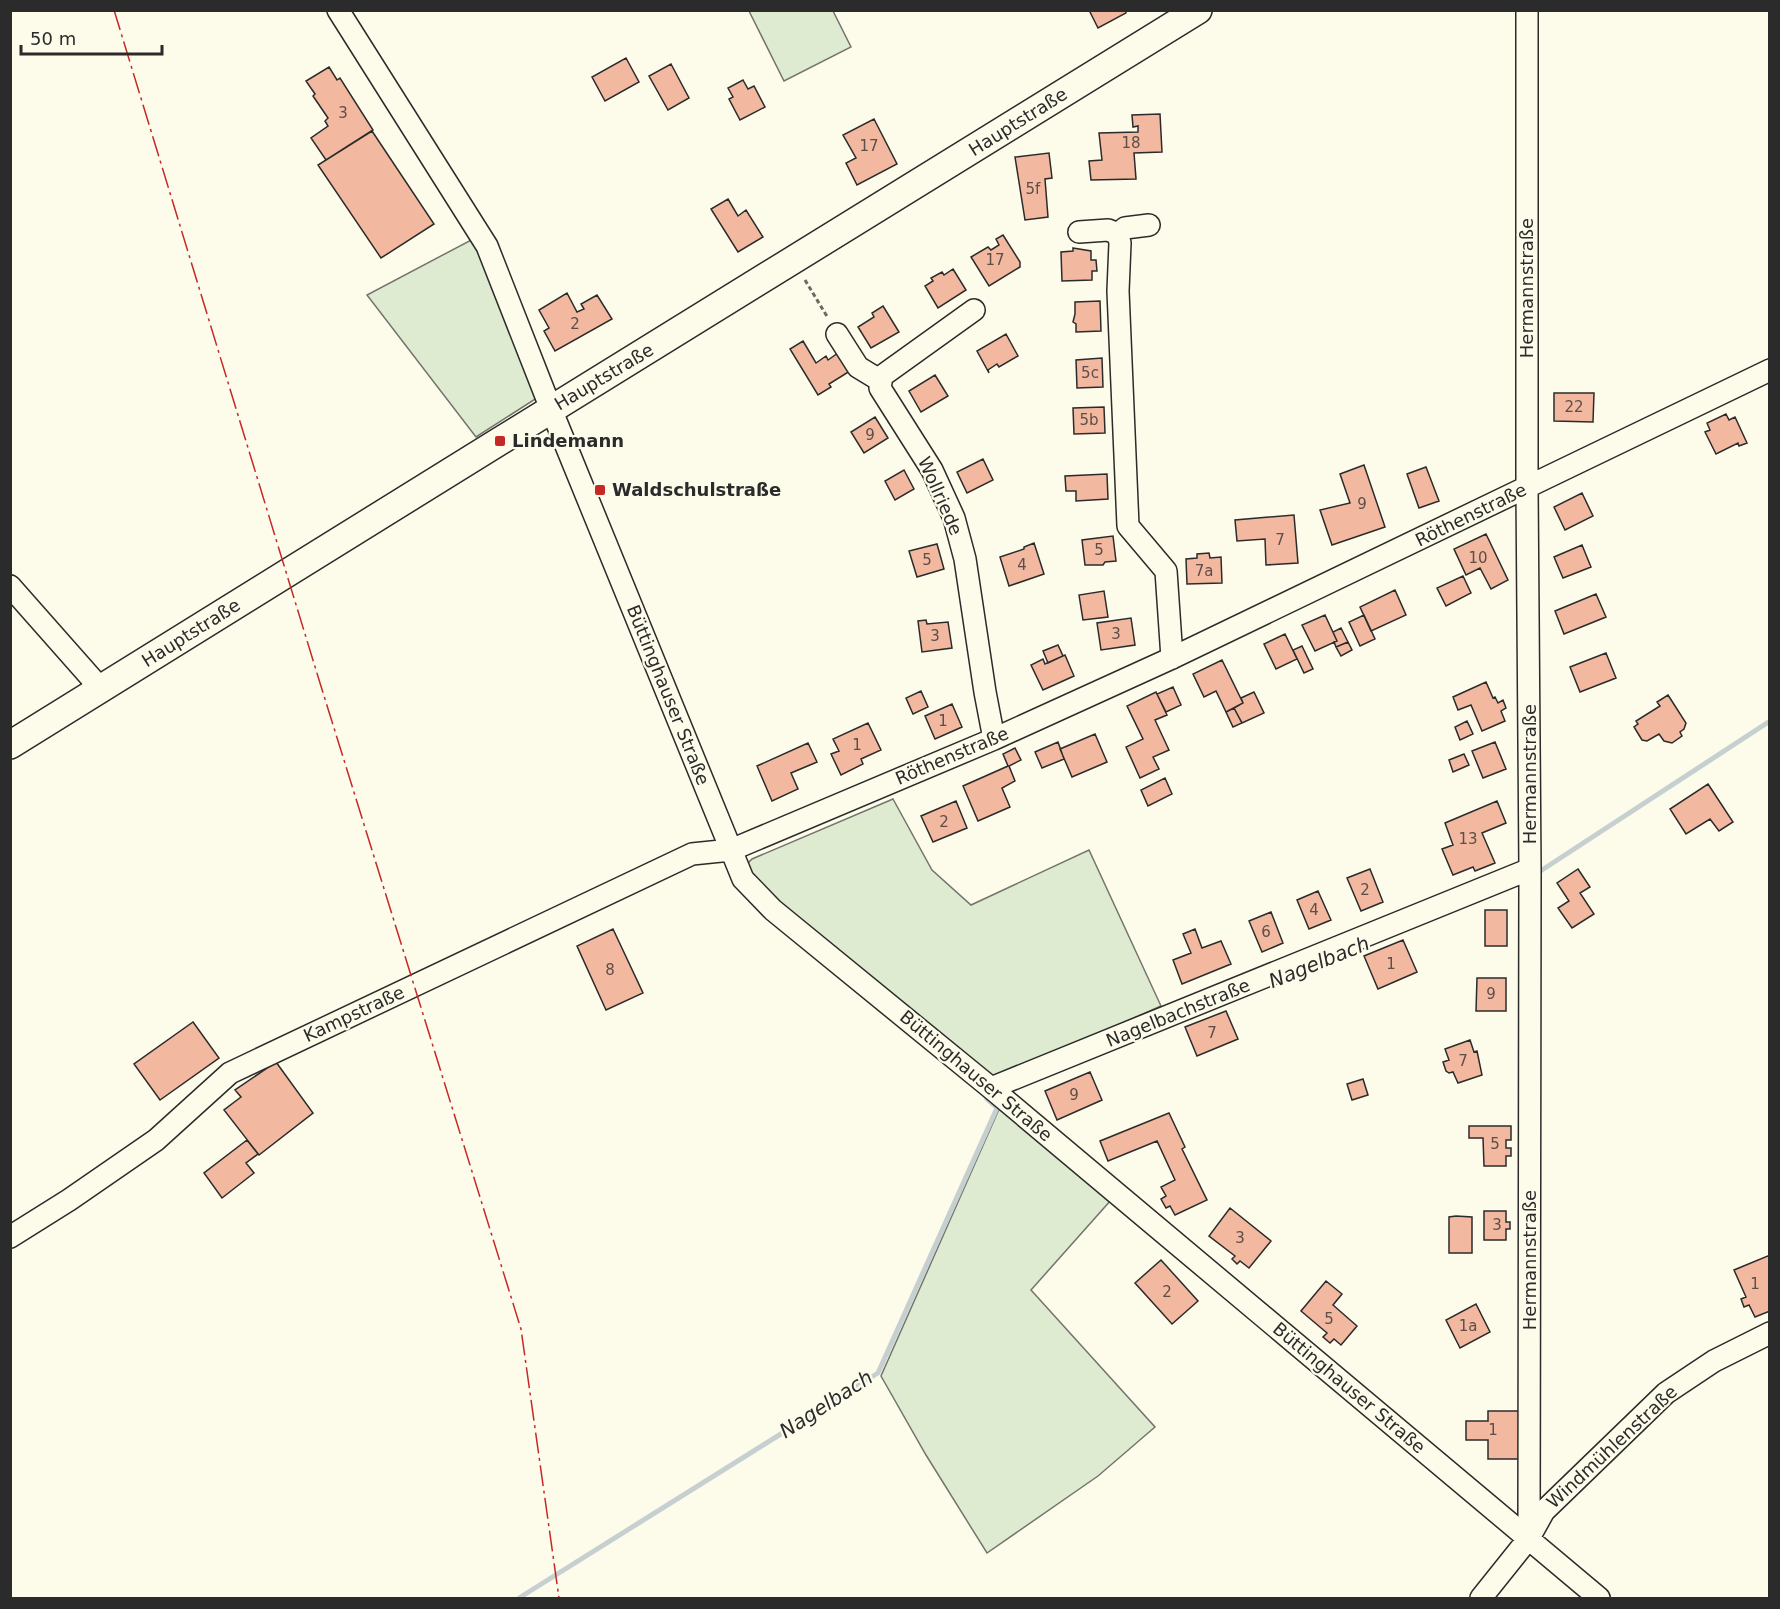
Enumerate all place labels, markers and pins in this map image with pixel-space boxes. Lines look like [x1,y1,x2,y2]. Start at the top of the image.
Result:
place label: Lindemann [512,430,624,451]
marker: Lindemann [493,434,507,448]
place label: Waldschulstraße [612,479,781,500]
marker: Waldschulstraße [593,483,607,497]

